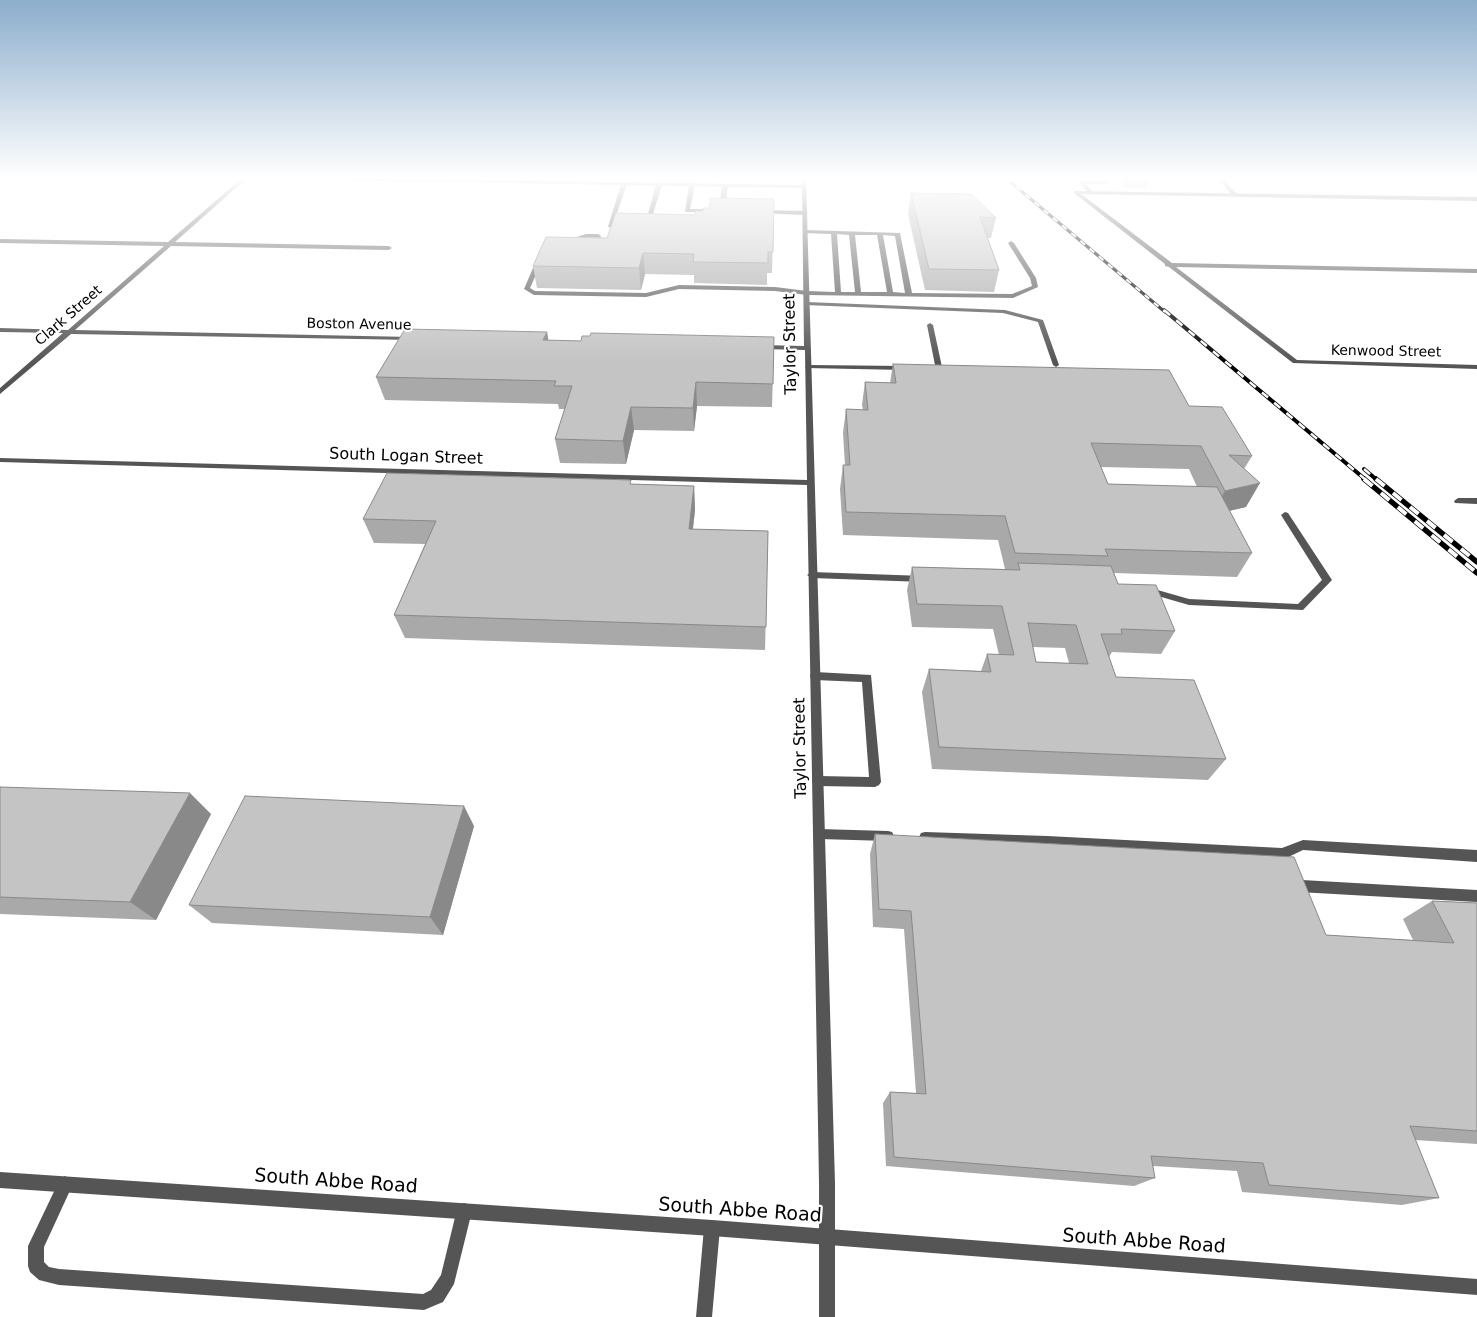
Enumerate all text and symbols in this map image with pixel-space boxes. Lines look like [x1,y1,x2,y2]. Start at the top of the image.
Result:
street label: Clark Street [32,282,106,350]
street label: Taylor Street [781,293,801,395]
street label: Boston Avenue [306,316,412,334]
street label: Kenwood Street [1331,343,1441,361]
street label: South Logan Street [329,445,483,469]
street label: Taylor Street [791,697,811,799]
street label: South Abbe Road [254,1165,418,1199]
street label: South Abbe Road [658,1194,822,1228]
street label: South Abbe Road [1062,1225,1226,1259]

